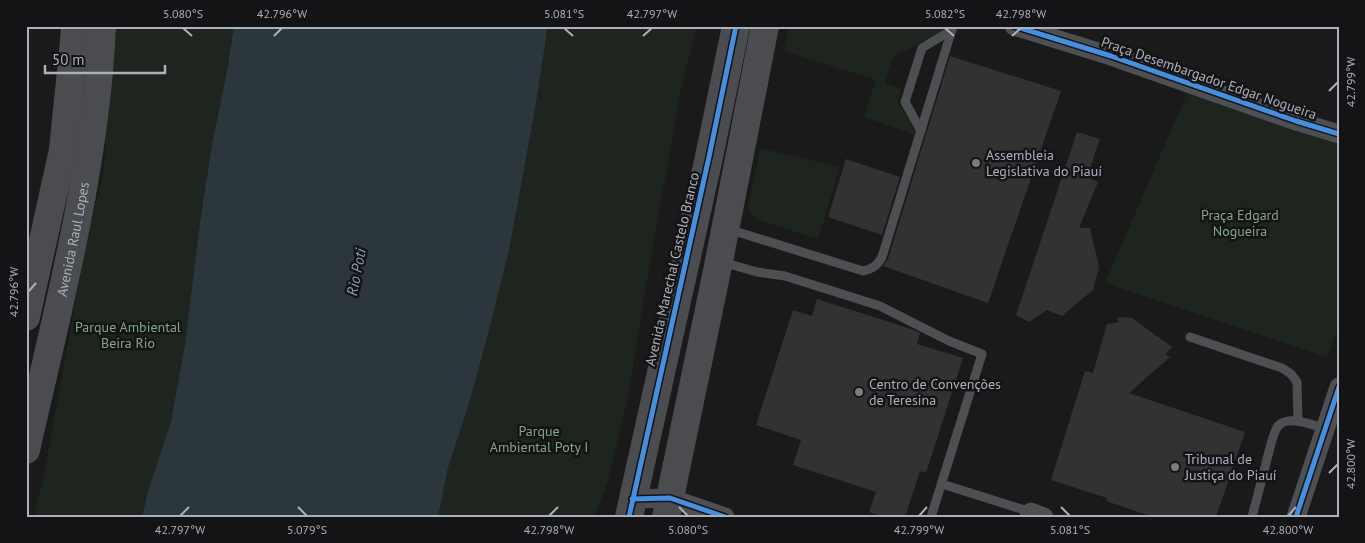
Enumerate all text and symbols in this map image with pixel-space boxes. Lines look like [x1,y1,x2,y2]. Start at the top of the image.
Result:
text: 5.080°S [163,6,203,21]
text: 42.796°W [257,6,307,21]
text: 5.081°S [544,6,584,21]
text: 42.797°W [627,6,677,21]
text: 5.082°S [925,6,965,21]
text: 42.798°W [996,6,1046,21]
street label: Praça Desembargador Edgar Nogueira [1099,33,1319,123]
scale bar [45,42,165,74]
text: 50 m [52,50,85,69]
text: 42.799°W [1343,57,1358,107]
place label: Assembleia Legislativa do Piauí [986,146,1102,180]
marker: Assembleia Legislativa do Piauí [970,157,982,169]
street label: Avenida Marechal Castelo Branco [641,170,703,368]
street label: Avenida Raul Lopes [53,181,93,298]
park label: Praça Edgard Nogueira [1201,206,1279,240]
water label: Rio Poti [342,246,370,297]
text: 42.796°W [6,267,21,317]
park label: Parque Ambiental Beira Rio [75,318,181,352]
place label: Centro de Convenções de Teresina [869,375,1001,409]
marker: Centro de Convenções de Teresina [853,386,865,398]
park label: Parque Ambiental Poty I [490,422,588,456]
text: 42.800°W [1343,439,1358,489]
place label: Tribunal de Justiça do Piauí [1184,450,1277,484]
marker: Tribunal de Justiça do Piauí [1169,461,1181,473]
text: 42.797°W [155,522,205,537]
text: 5.079°S [287,522,327,537]
text: 42.798°W [524,522,574,537]
text: 5.080°S [668,522,708,537]
text: 42.799°W [894,522,944,537]
text: 5.081°S [1050,522,1090,537]
text: 42.800°W [1263,522,1313,537]

